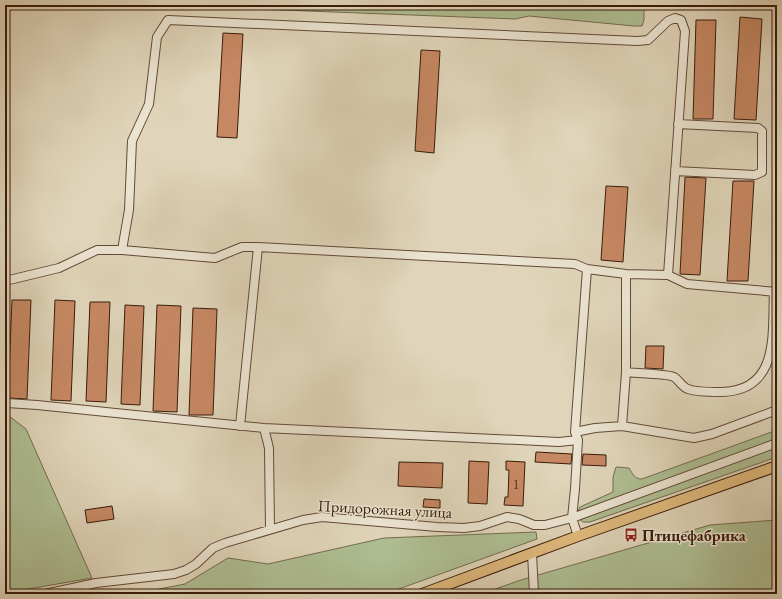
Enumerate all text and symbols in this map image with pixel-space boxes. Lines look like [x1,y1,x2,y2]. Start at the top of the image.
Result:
house number: 1 [513,475,519,493]
street label: Придорожная улица [317,495,453,523]
place label: Птицефабрика [642,525,747,546]
bus stop icon: Птицефабрика [623,527,639,543]

